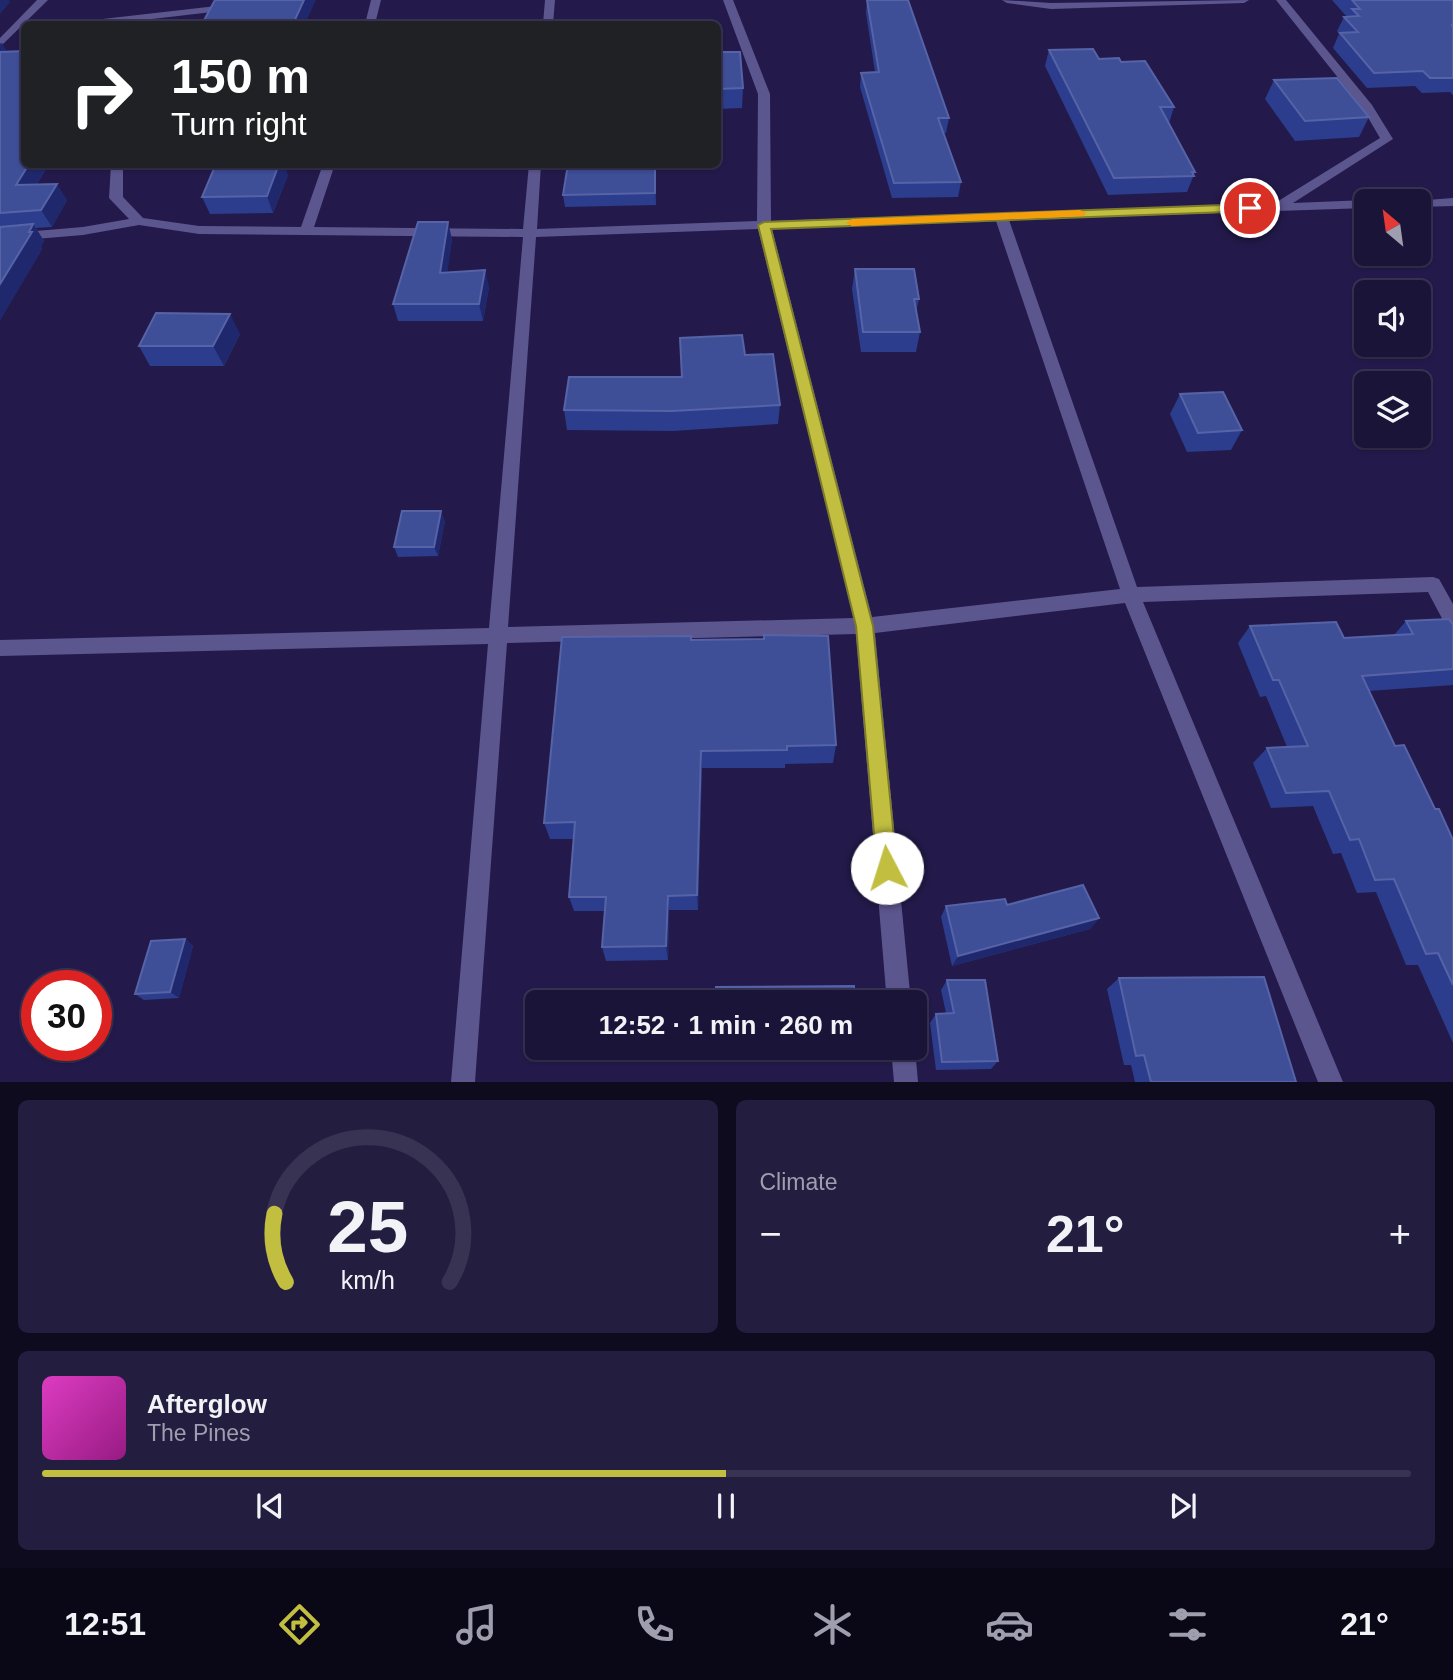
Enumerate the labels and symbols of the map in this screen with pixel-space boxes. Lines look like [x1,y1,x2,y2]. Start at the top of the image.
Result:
pin [1220,178,1280,238]
north arrow [1354,189,1432,266]
position arrow [850,831,924,905]
speed limit sign: 30 [21,970,112,1061]

